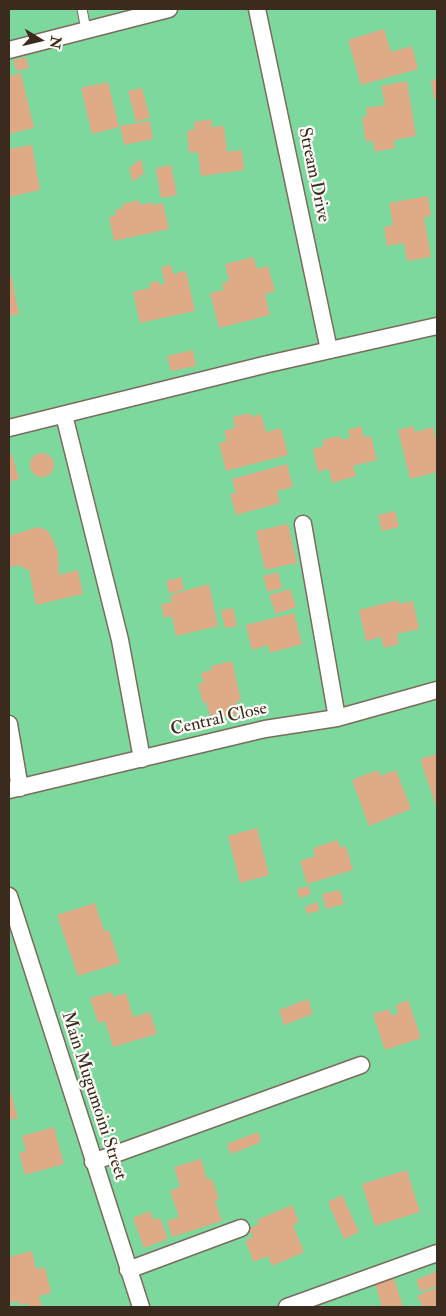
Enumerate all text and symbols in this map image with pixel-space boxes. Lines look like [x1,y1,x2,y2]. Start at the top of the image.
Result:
north arrow [15,15,65,65]
text: N [46,35,65,50]
street label: Stream Drive [292,126,334,224]
street label: Central Close [169,698,269,742]
street label: Main Mugumoini Street [56,1009,130,1183]

